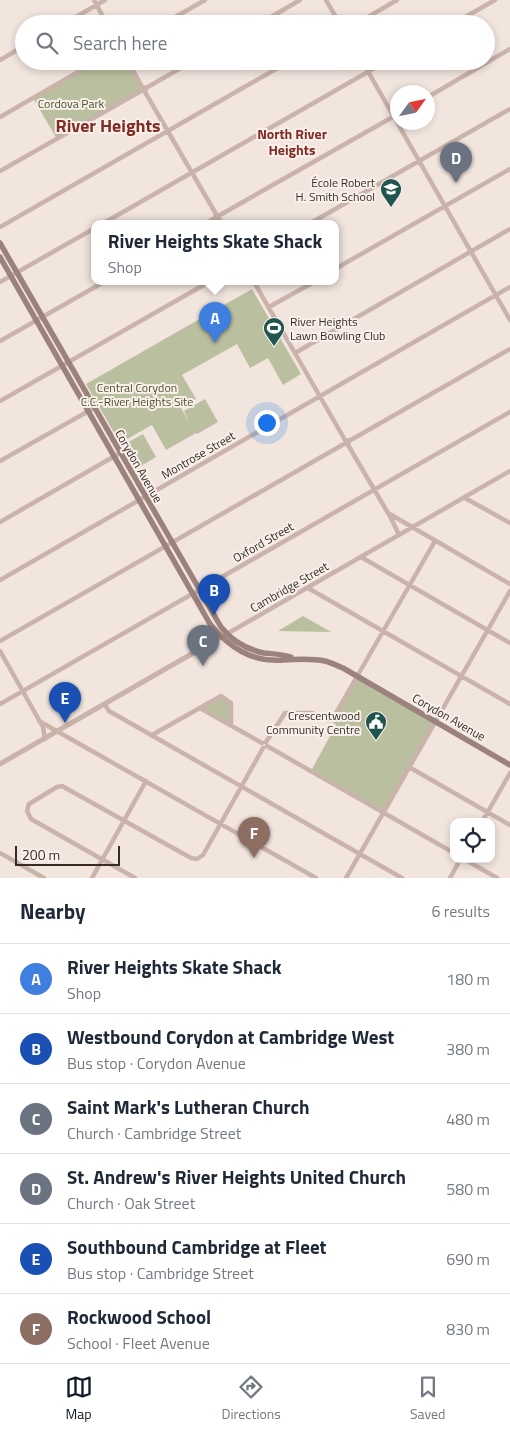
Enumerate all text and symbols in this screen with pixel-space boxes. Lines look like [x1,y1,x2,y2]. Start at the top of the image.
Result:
search box [15,15,495,70]
text: Search here [73,28,167,57]
icon: search [33,29,61,57]
north arrow [390,85,435,130]
park label: Cordova Park [38,94,105,113]
district label: River Heights [56,112,161,139]
district label: North River Heights [257,123,327,160]
pin: D [440,142,472,183]
place label: École Robert H. Smith School [296,173,376,206]
school or university icon: École Robert H. Smith School [379,177,403,208]
popup [91,220,339,285]
text: River Heights Skate Shack [108,226,322,255]
text: Shop [108,255,142,279]
pin: A [199,302,231,343]
place label: River Heights Lawn Bowling Club [290,312,385,345]
sports icon: River Heights Lawn Bowling Club [262,316,286,347]
park label: Central Corydon C.C.-River Heights Site [81,378,193,411]
your location [254,410,280,436]
street label: Corydon Avenue [110,426,168,506]
street label: Montrose Street [157,426,239,484]
street label: Oxford Street [229,517,298,567]
street label: Cambridge Street [246,556,332,617]
pin: B [198,574,230,615]
pin: C [187,625,219,666]
pin: E [49,682,81,723]
street label: Corydon Avenue [409,688,489,746]
place label: Crescentwood Community Centre [266,706,360,739]
public building icon: Crescentwood Community Centre [364,710,388,741]
pin: F [238,817,270,858]
map controls [450,818,495,863]
button: locate [450,818,495,863]
scale bar [15,843,120,866]
text: 200 m [22,844,60,865]
text: Nearby [20,895,85,927]
text: 6 results [431,899,490,923]
text: River Heights Skate Shack [67,952,281,981]
text: A [31,967,41,991]
text: 180 m [446,967,490,991]
text: Shop [67,981,101,1005]
text: Westbound Corydon at Cambridge West [67,1022,394,1051]
text: B [31,1037,41,1061]
text: 380 m [446,1037,490,1061]
text: Bus stop · Corydon Avenue [67,1051,246,1075]
text: Saint Mark's Lutheran Church [67,1092,310,1121]
text: C [32,1107,40,1131]
text: 480 m [446,1107,490,1131]
text: Church · Cambridge Street [67,1121,241,1145]
text: St. Andrew's River Heights United Church [67,1162,406,1191]
text: D [31,1177,41,1201]
text: 580 m [446,1177,490,1201]
text: Church · Oak Street [67,1191,195,1215]
text: Southbound Cambridge at Fleet [67,1232,326,1261]
text: E [32,1247,40,1271]
text: 690 m [446,1247,490,1271]
text: Bus stop · Cambridge Street [67,1261,254,1285]
text: Rockwood School [67,1302,211,1331]
text: F [32,1317,40,1341]
text: 830 m [446,1317,490,1341]
text: School · Fleet Avenue [67,1331,210,1355]
tab: Map [65,1373,93,1424]
tab: Directions [222,1373,281,1424]
tab: Saved [410,1373,446,1424]

